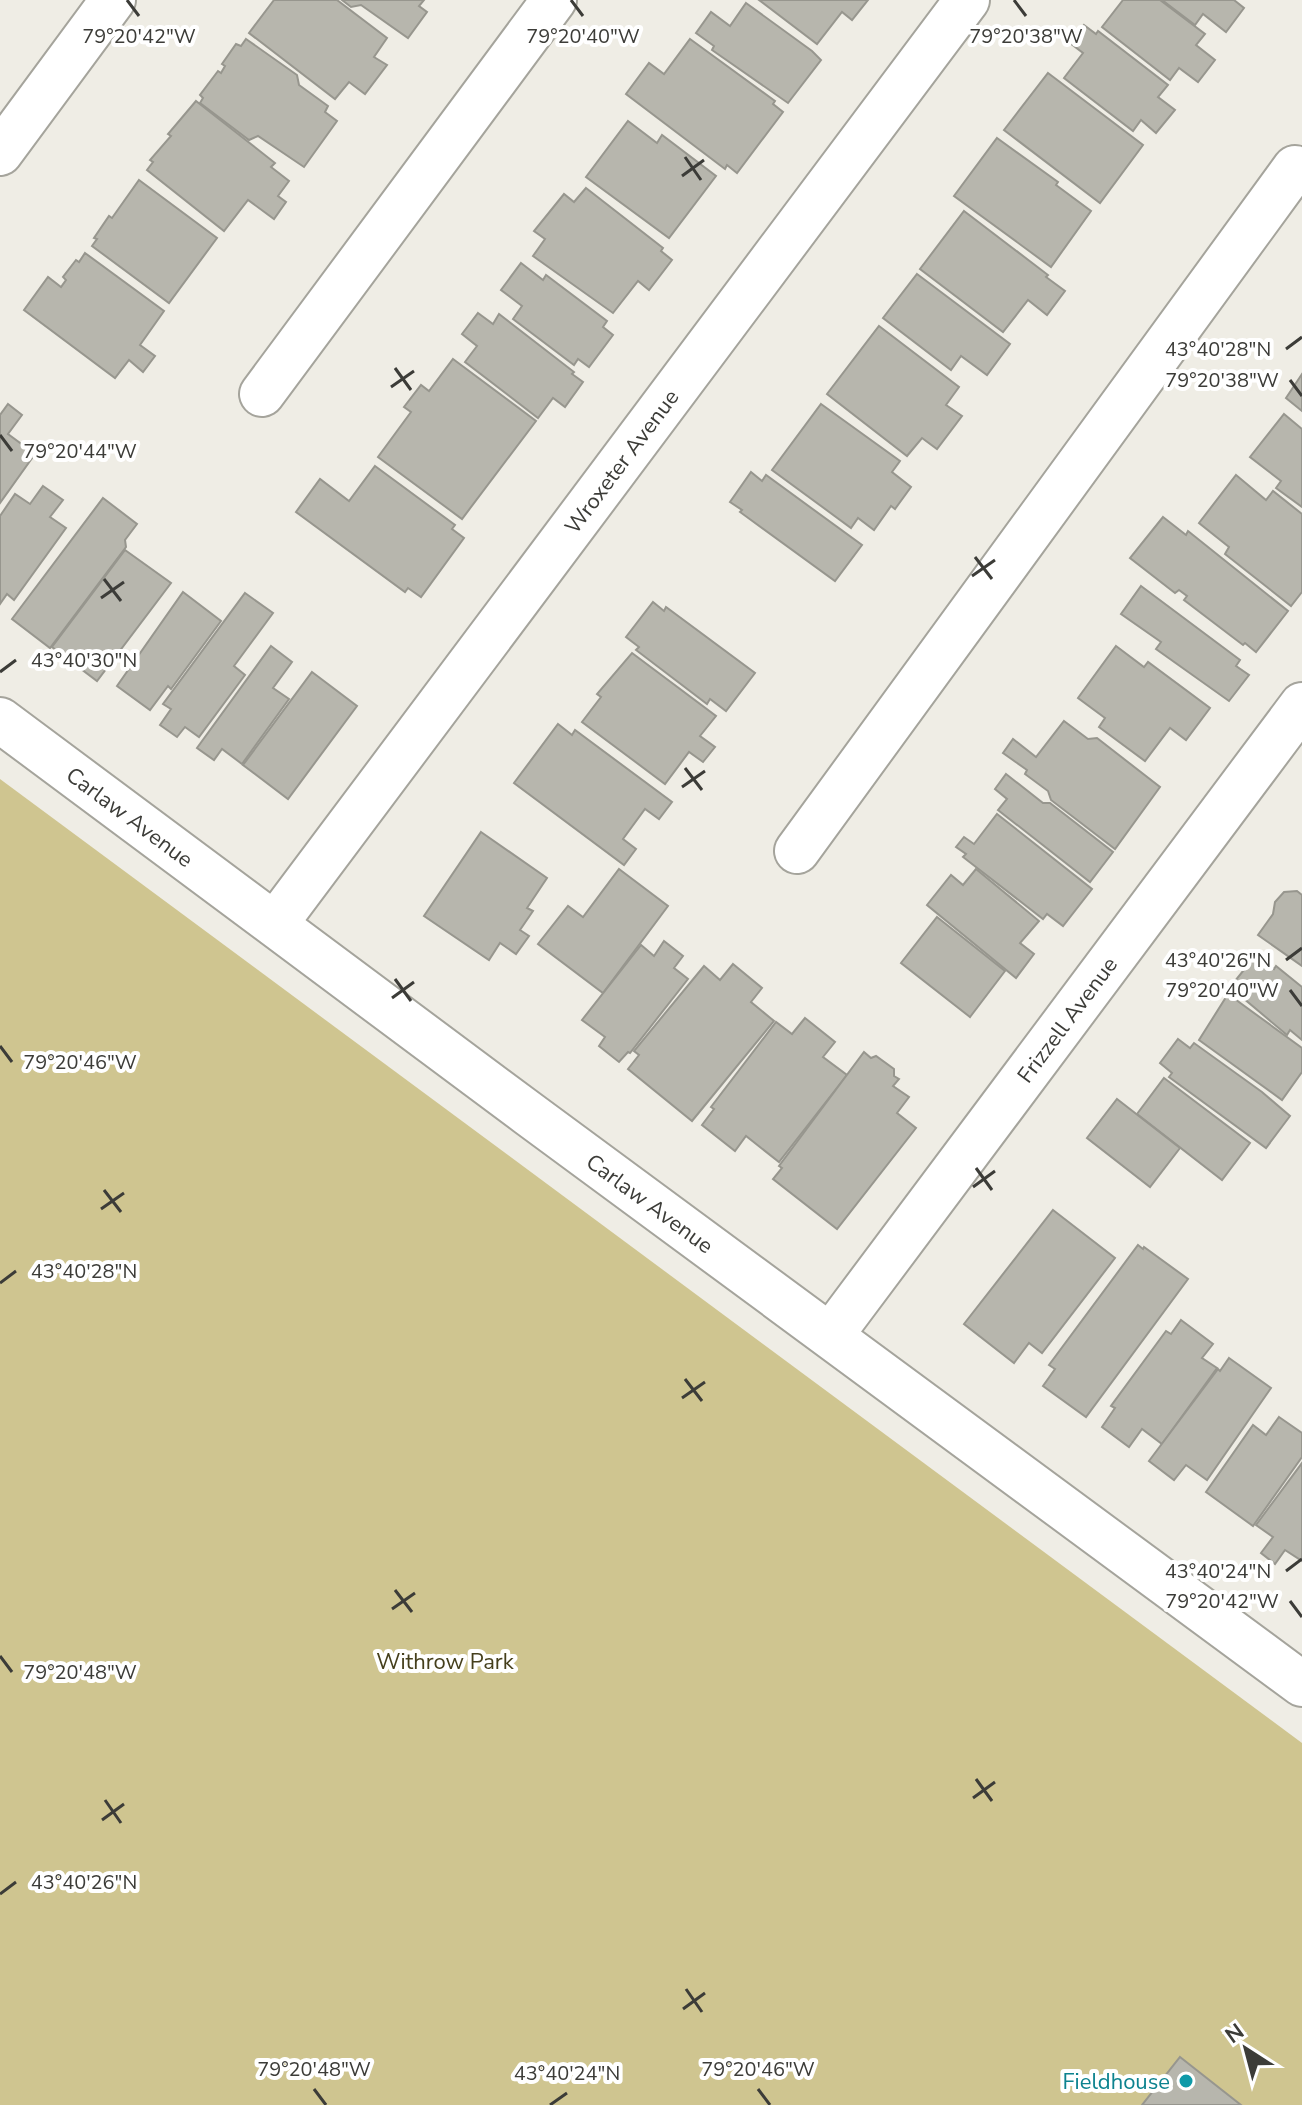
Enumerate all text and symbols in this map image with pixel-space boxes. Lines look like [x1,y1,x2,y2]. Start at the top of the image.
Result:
text: 79°20'42"W [82,23,196,50]
text: 79°20'40"W [526,23,640,50]
text: 79°20'38"W [969,23,1083,50]
text: 43°40'28"N [1165,336,1271,363]
text: 79°20'38"W [1165,367,1279,394]
street label: Wroxeter Avenue [558,384,686,540]
text: 79°20'44"W [23,438,137,465]
text: 43°40'30"N [31,647,137,674]
street label: Carlaw Avenue [60,760,199,875]
text: 43°40'26"N [1165,947,1271,974]
street label: Frizzell Avenue [1011,951,1125,1089]
text: 79°20'40"W [1165,977,1279,1004]
text: 79°20'46"W [23,1049,137,1076]
street label: Carlaw Avenue [580,1147,719,1261]
text: 43°40'28"N [31,1258,137,1285]
text: 43°40'24"N [1165,1558,1271,1585]
text: 79°20'42"W [1165,1588,1279,1615]
park label: Withrow Park [376,1647,515,1677]
text: 79°20'48"W [23,1659,137,1686]
text: 43°40'26"N [31,1869,137,1896]
north arrow [1206,2009,1286,2089]
text: N [1219,2017,1250,2051]
text: 79°20'48"W [257,2056,371,2083]
text: 79°20'46"W [701,2056,815,2083]
text: 43°40'24"N [514,2060,620,2087]
place label: Fieldhouse [1063,2067,1170,2097]
marker: Fieldhouse [1177,2072,1195,2090]

